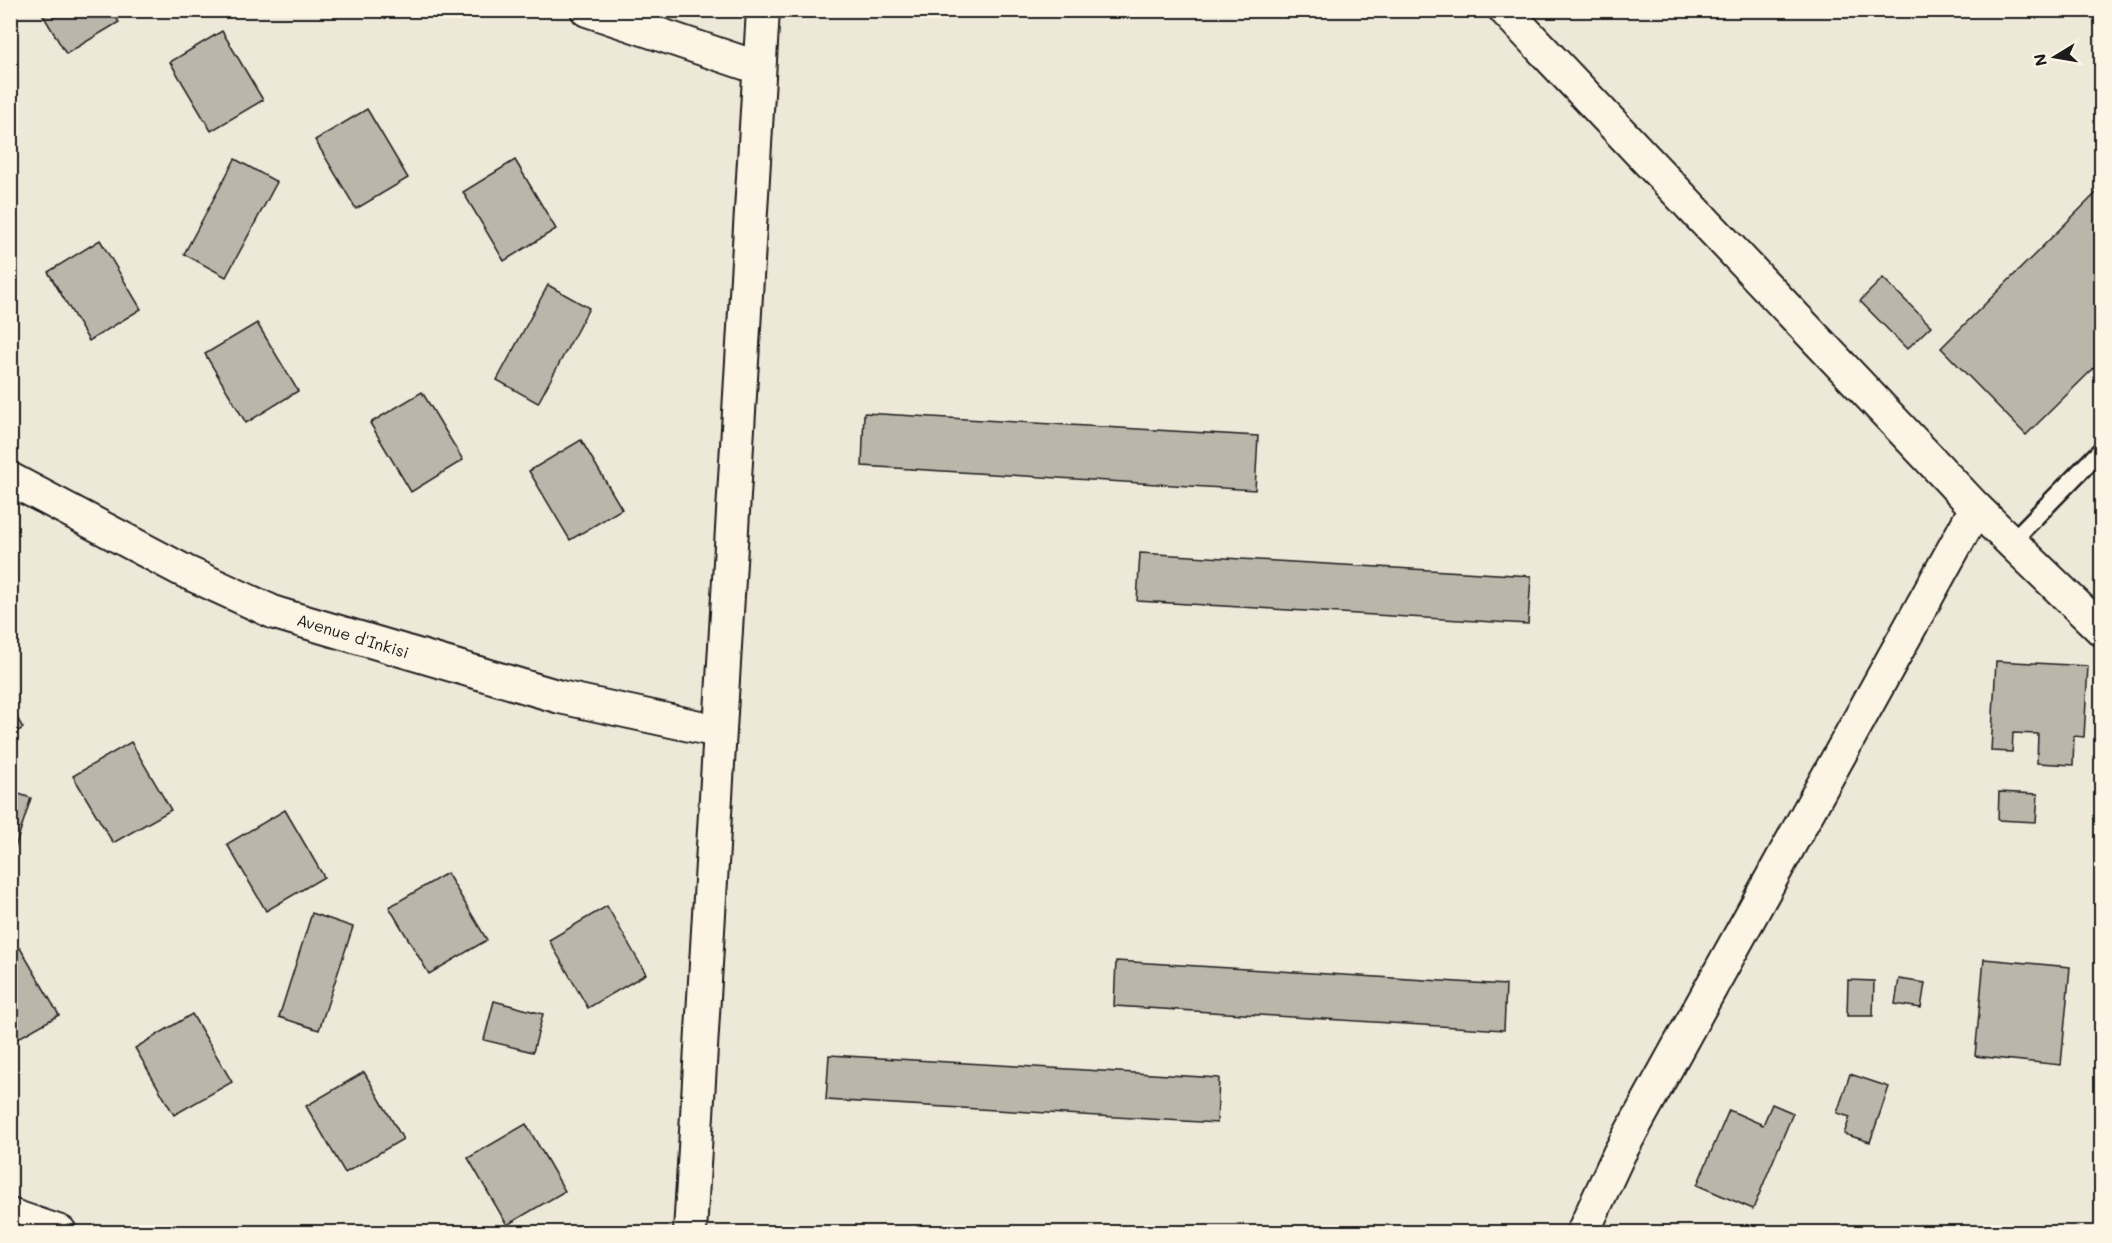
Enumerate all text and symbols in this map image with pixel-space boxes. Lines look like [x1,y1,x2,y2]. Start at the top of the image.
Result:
north arrow [2025,27,2085,87]
text: N [2028,52,2051,68]
street label: Avenue d'Inkisi [295,609,412,663]

